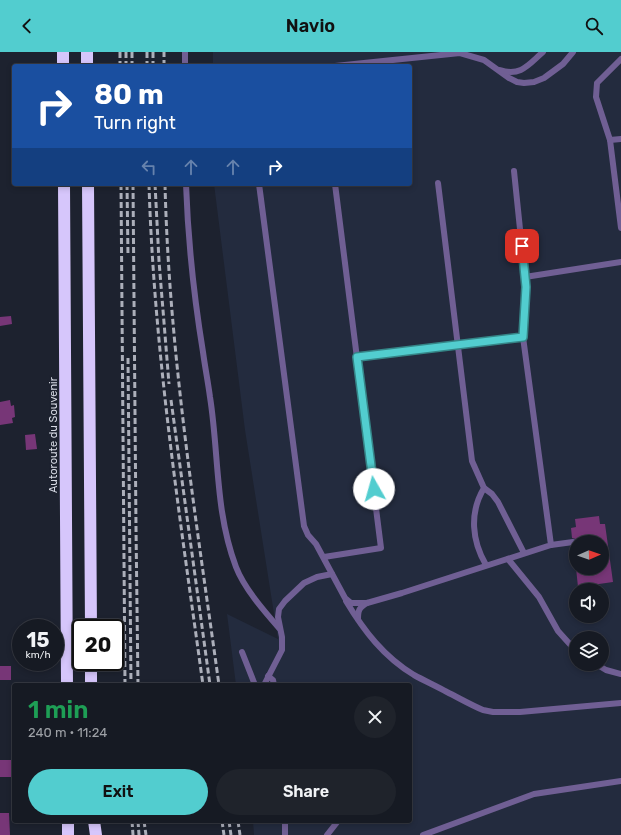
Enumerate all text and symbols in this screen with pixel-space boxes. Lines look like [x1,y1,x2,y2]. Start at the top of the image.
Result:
icon: back [16,15,38,37]
text: Navio [286,15,335,37]
icon: search [583,15,605,37]
text: 80 m [94,78,164,111]
icon: right [28,80,80,132]
text: Turn right [94,112,176,134]
icon: left [138,156,160,178]
icon: ahead [180,156,202,178]
icon: ahead [222,156,244,178]
icon: right [264,156,286,178]
pin [505,229,539,263]
icon: arrive [511,235,533,257]
street label: Autoroute du Souvenir [47,376,60,493]
position arrow [353,468,395,510]
north arrow [569,535,609,575]
map controls [569,535,609,671]
button: sound [569,583,609,623]
speed limit sign: 20 [72,619,124,671]
text: 15 [27,628,49,652]
button: layers [569,631,609,671]
text: km/h [26,649,50,661]
text: 1 min [28,696,88,724]
button: close [354,696,396,738]
text: 240 m · 11:24 [28,725,107,740]
button: Exit [28,769,208,815]
button: Share [216,769,396,815]

